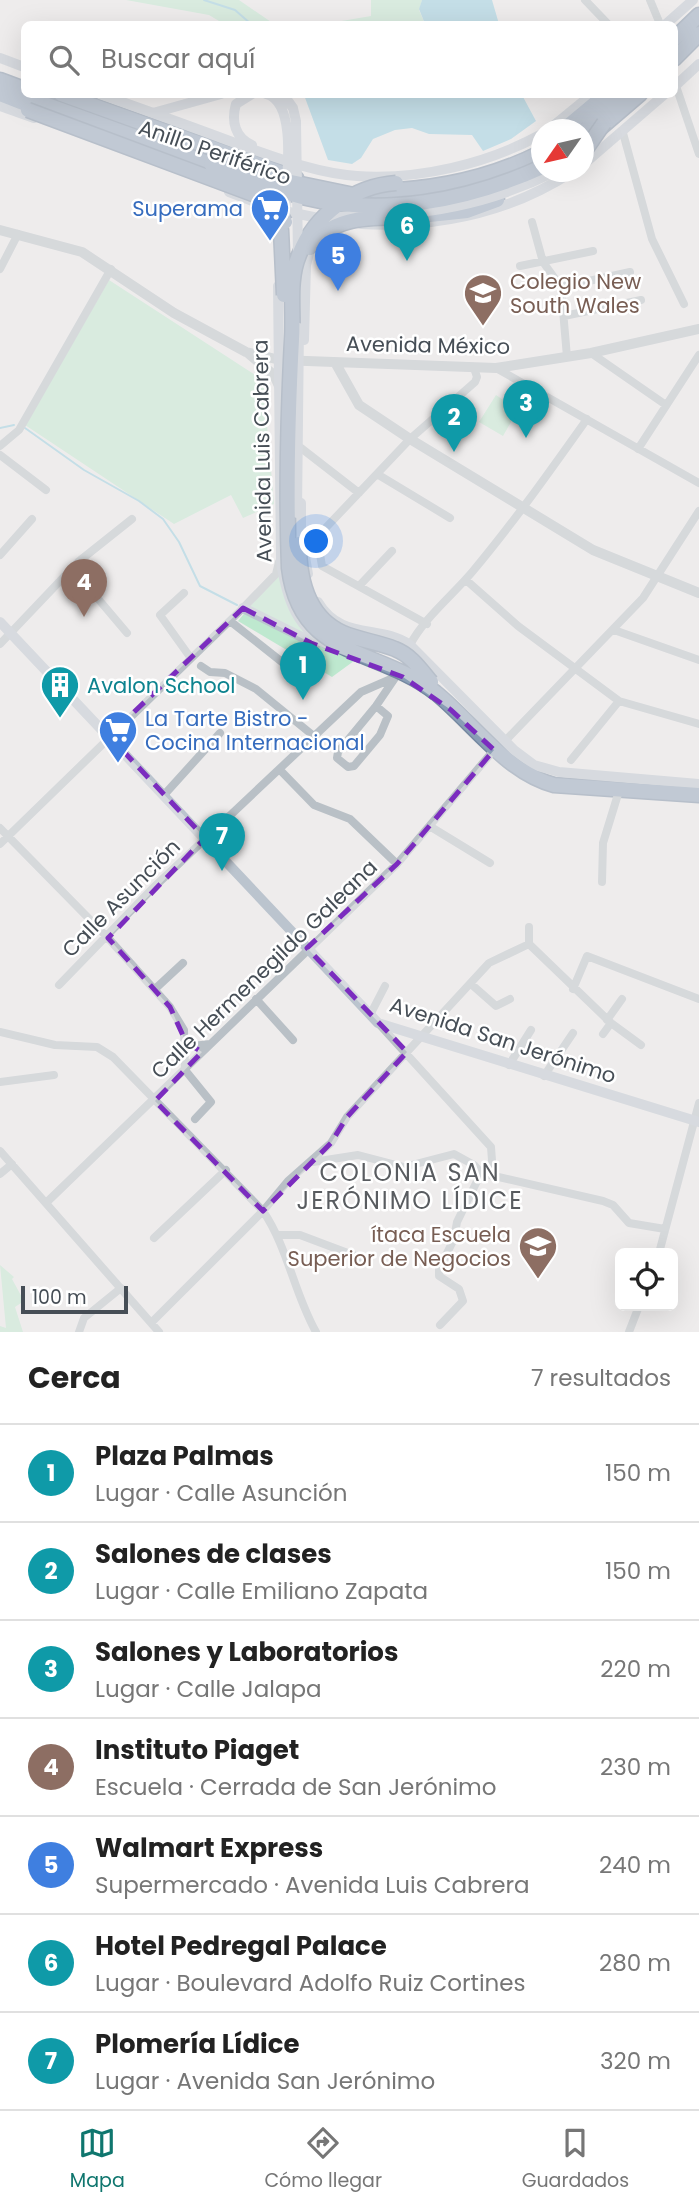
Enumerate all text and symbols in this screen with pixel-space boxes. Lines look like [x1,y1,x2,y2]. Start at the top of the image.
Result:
search box [21,21,678,98]
icon: search [45,41,83,79]
text: Buscar aquí [101,41,255,77]
street label: Anillo Periférico [135,112,295,192]
north arrow [531,119,594,182]
supermarket icon: Superama [249,187,291,242]
place label: Superama [132,194,243,223]
pin: 6 [384,203,430,261]
pin: 5 [315,233,361,291]
place label: Colegio New South Wales [510,267,641,320]
school or university icon: Colegio New South Wales [462,272,504,327]
street label: Avenida México [346,329,510,361]
street label: Avenida Luis Cabrera [246,339,278,563]
pin: 3 [503,380,549,438]
pin: 2 [431,394,477,452]
your location [299,524,333,558]
pin: 4 [61,559,107,617]
pin: 1 [280,642,326,700]
building icon: Avalon School [39,664,81,719]
place label: Avalon School [87,671,235,700]
place label: La Tarte Bistro - Cocina Internacional [145,704,365,757]
supermarket icon: La Tarte Bistro - Cocina Internacional [97,709,139,764]
pin: 7 [199,813,245,871]
street label: Calle Asunción [56,833,186,963]
street label: Calle Hermenegildo Galeana [145,853,383,1085]
street label: Avenida San Jerónimo [386,990,620,1090]
district label: COLONIA SAN JERÓNIMO LÍDICE [296,1156,524,1217]
place label: ítaca Escuela Superior de Negocios [288,1220,511,1273]
school or university icon: ítaca Escuela Superior de Negocios [517,1225,559,1280]
map controls [615,1248,678,1311]
button: locate [615,1248,678,1311]
scale bar [21,1283,128,1315]
text: 100 m [32,1284,87,1311]
text: Cerca [28,1356,121,1399]
text: 7 resultados [531,1362,671,1394]
text: Plaza Palmas [95,1438,274,1474]
text: 1 [47,1457,55,1489]
text: 150 m [605,1457,671,1489]
text: Lugar · Calle Asunción [95,1477,348,1509]
text: Salones de clases [95,1536,332,1572]
text: 2 [44,1555,58,1587]
text: 150 m [605,1555,671,1587]
text: Lugar · Calle Emiliano Zapata [95,1575,428,1607]
text: Salones y Laboratorios [95,1634,398,1670]
text: 3 [44,1653,58,1685]
text: 220 m [600,1653,671,1685]
text: Lugar · Calle Jalapa [95,1673,322,1705]
text: Instituto Piaget [95,1732,299,1768]
text: 4 [43,1751,59,1783]
text: 230 m [600,1751,671,1783]
text: Escuela · Cerrada de San Jerónimo [95,1771,496,1803]
text: Walmart Express [95,1830,323,1866]
text: 5 [44,1849,58,1881]
text: 240 m [599,1849,671,1881]
text: Supermercado · Avenida Luis Cabrera [95,1869,530,1901]
text: Hotel Pedregal Palace [95,1928,387,1964]
text: 6 [44,1947,58,1979]
text: 280 m [599,1947,671,1979]
text: Lugar · Boulevard Adolfo Ruiz Cortines [95,1967,526,1999]
text: Plomería Lídice [95,2026,299,2062]
text: 7 [45,2045,57,2077]
text: 320 m [600,2045,671,2077]
text: Lugar · Avenida San Jerónimo [95,2065,435,2097]
tab: Mapa [70,2124,125,2195]
tab: Cómo llegar [264,2124,382,2195]
tab: Guardados [522,2124,629,2195]

